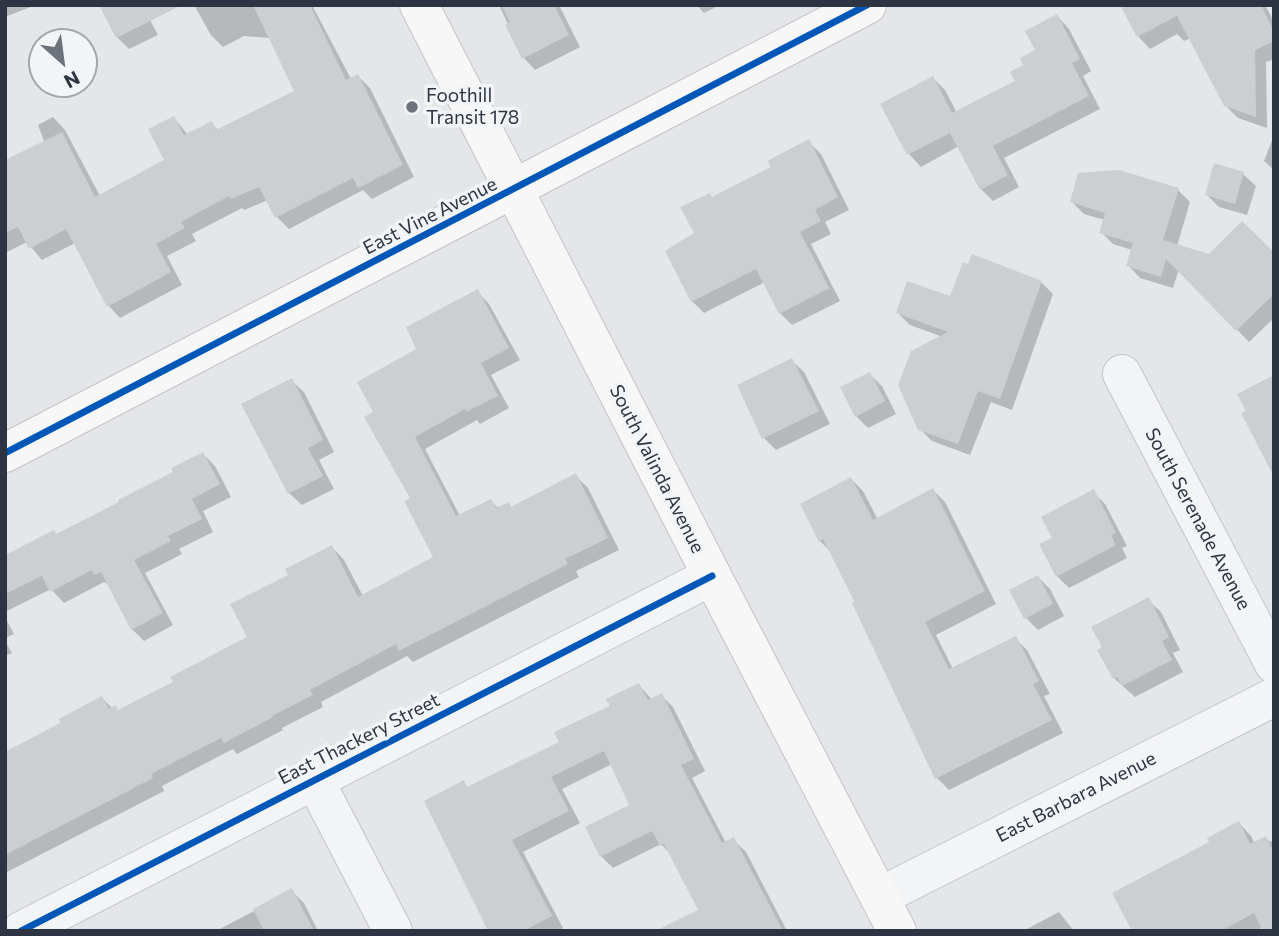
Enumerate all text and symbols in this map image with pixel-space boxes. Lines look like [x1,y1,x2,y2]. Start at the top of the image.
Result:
north arrow [28,28,98,98]
text: N [60,67,84,94]
place label: Foothill Transit 178 [426,85,519,129]
marker: Foothill Transit 178 [404,99,420,115]
street label: East Vine Avenue [359,172,501,260]
street label: South Valinda Avenue [605,381,709,557]
street label: South Serenade Avenue [1140,424,1256,614]
street label: East Thackery Street [274,688,444,790]
street label: East Barbara Avenue [992,747,1160,847]

